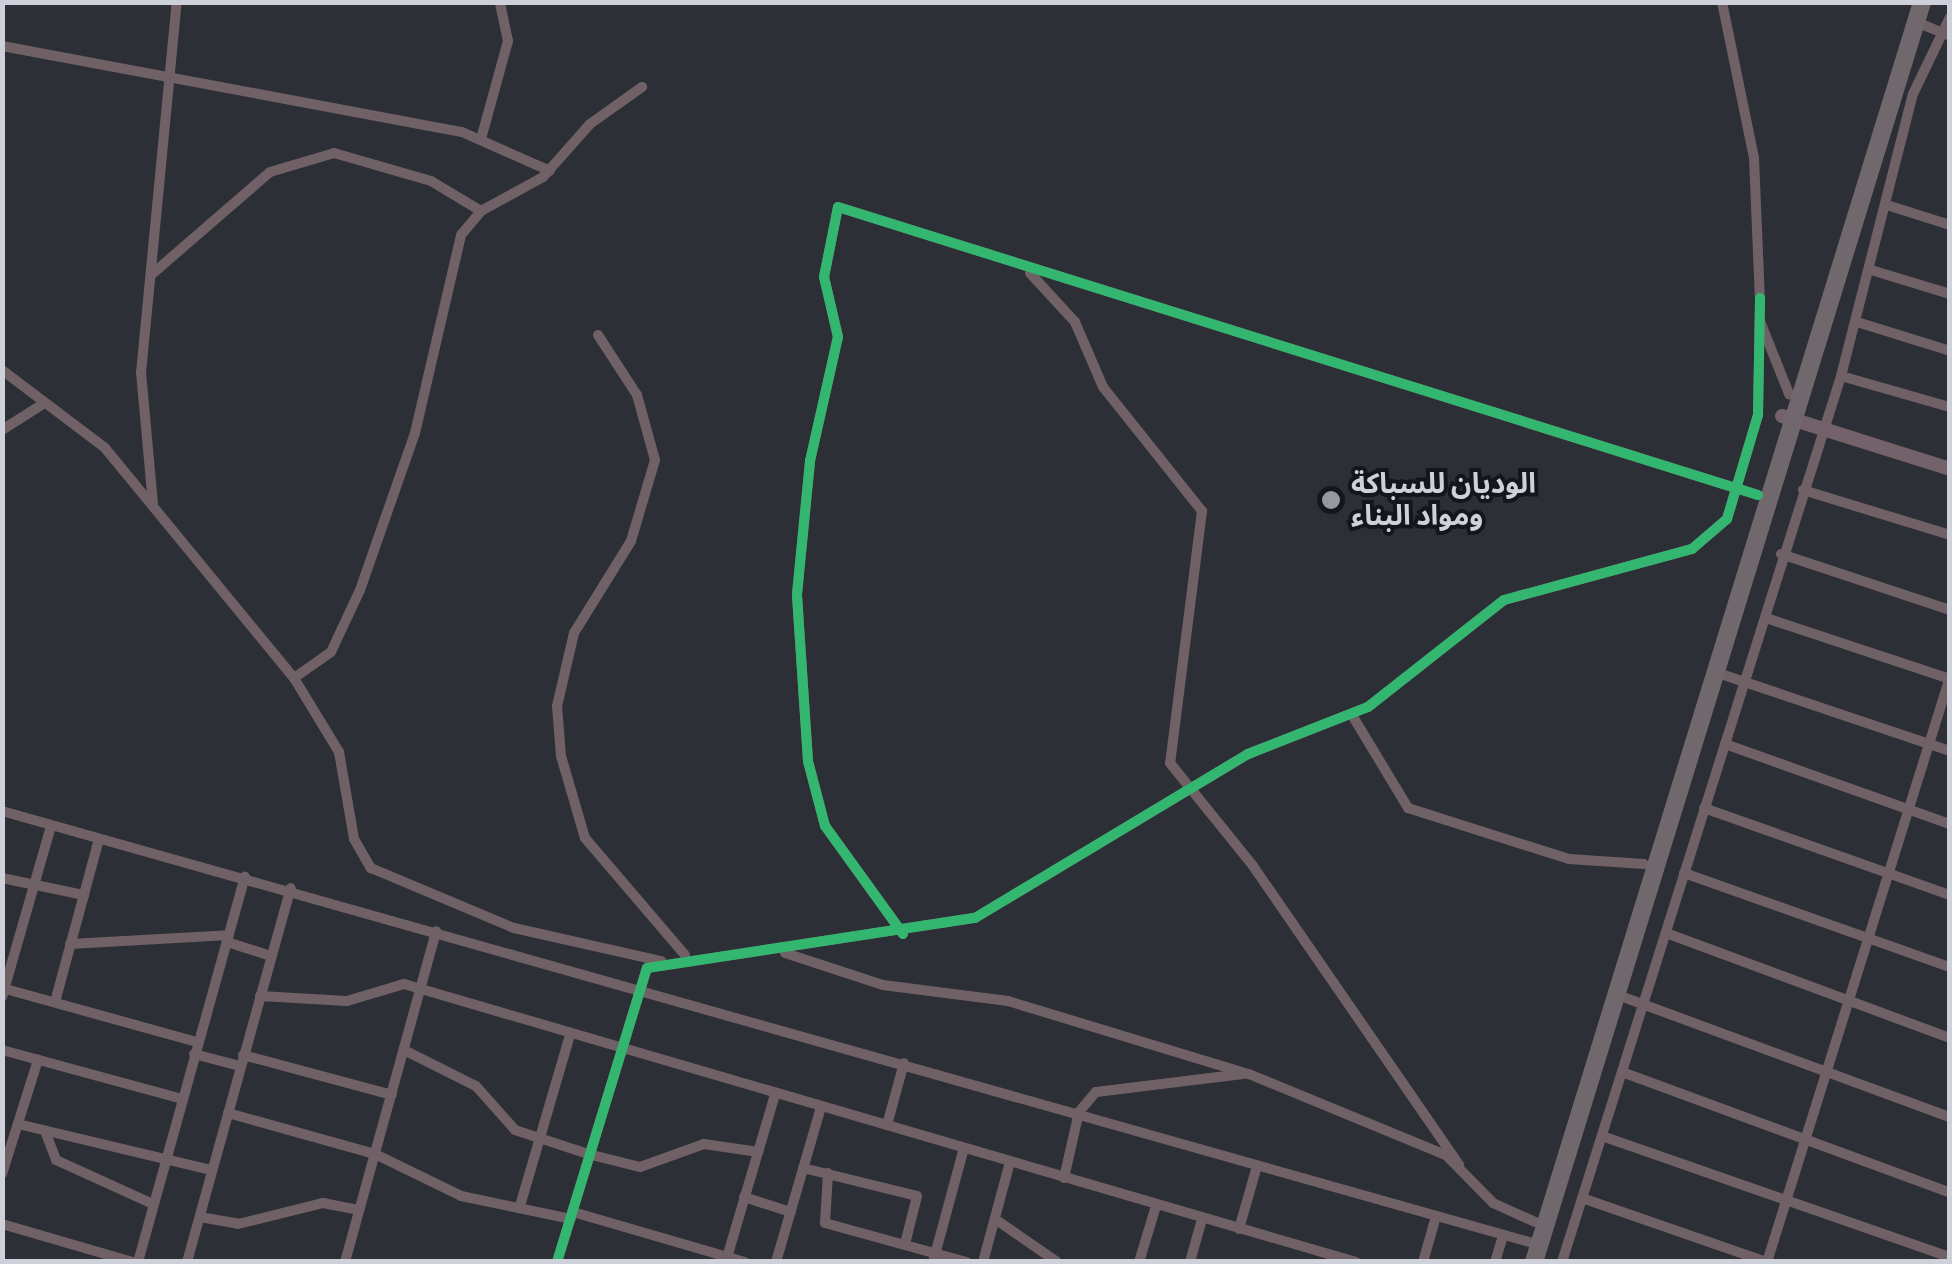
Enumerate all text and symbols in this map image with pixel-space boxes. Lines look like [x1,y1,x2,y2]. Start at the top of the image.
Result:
place label: الوديان للسباكة ومواد البناء [1351,467,1536,533]
marker: الوديان للسباكة ومواد البناء [1320,489,1342,511]

